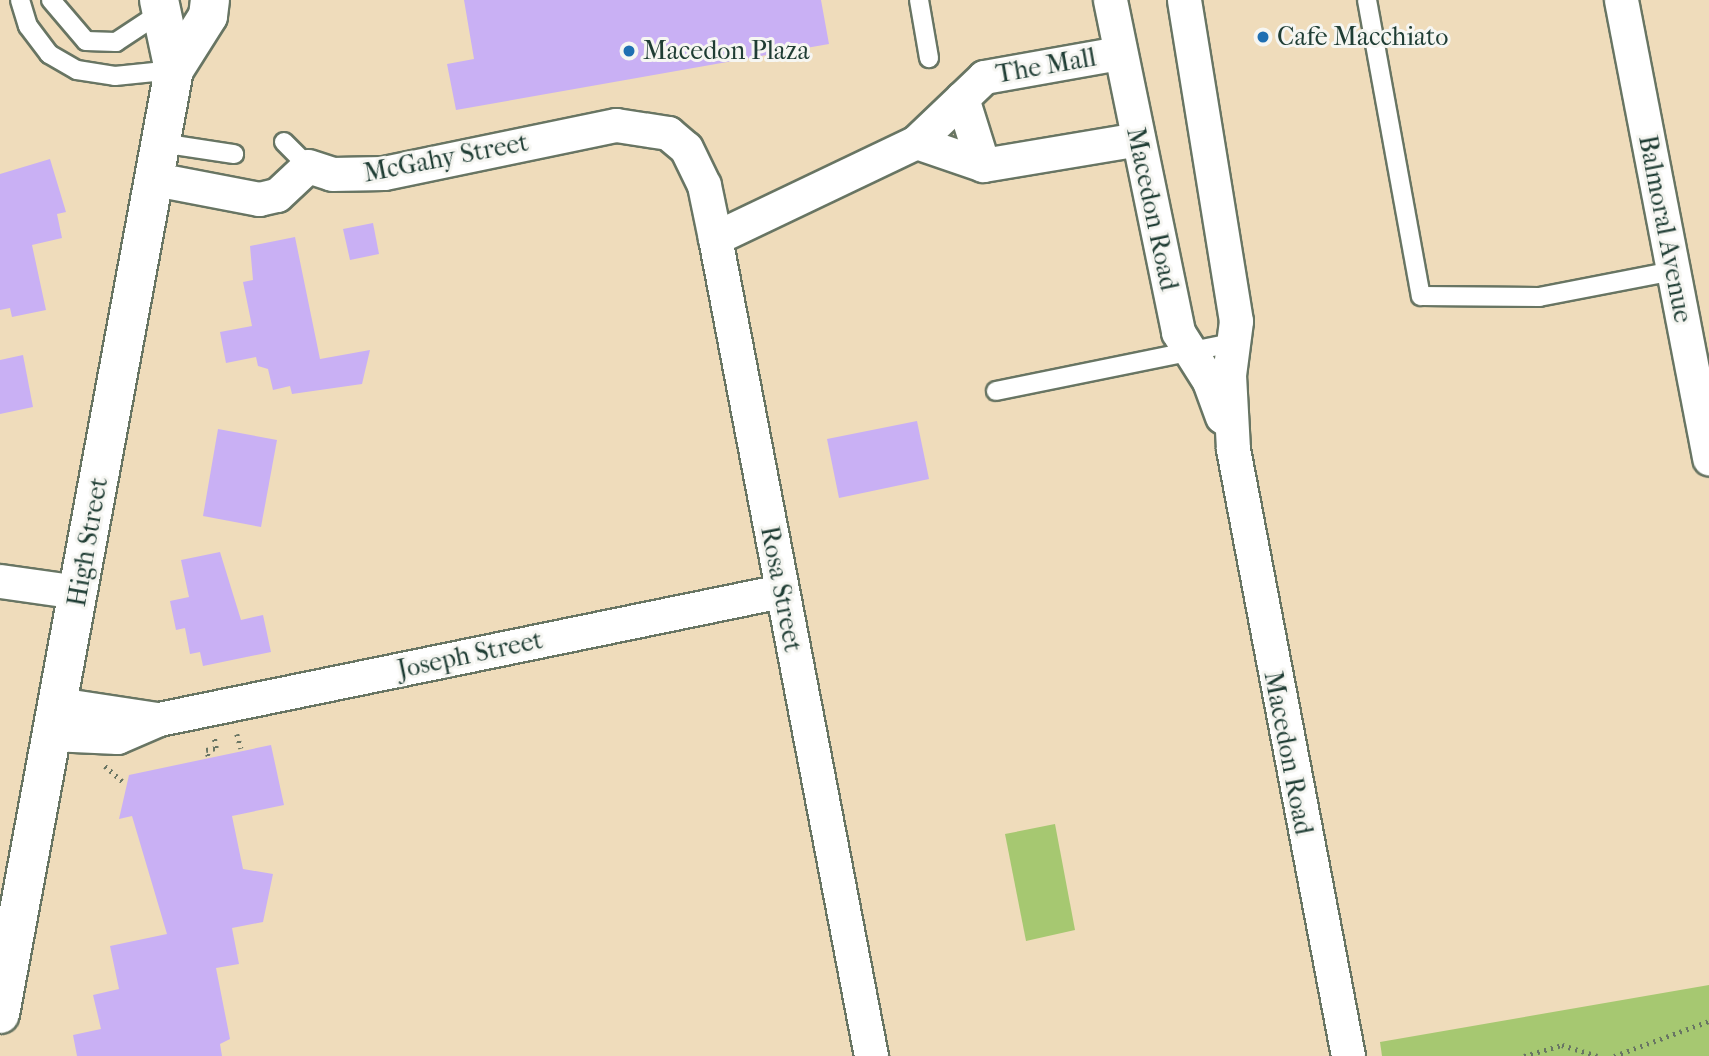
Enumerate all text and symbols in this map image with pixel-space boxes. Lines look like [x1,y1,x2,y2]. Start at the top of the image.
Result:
place label: Cafe Macchiato [1277,21,1449,53]
marker: Cafe Macchiato [1255,29,1271,45]
place label: Macedon Plaza [643,35,809,67]
street label: The Mall [993,42,1099,90]
marker: Macedon Plaza [621,43,637,59]
street label: Macedon Road [1119,125,1185,293]
street label: McGahy Street [361,127,531,189]
street label: Balmoral Avenue [1632,133,1698,325]
street label: High Street [61,475,115,609]
street label: Rosa Street [754,523,808,655]
street label: Joseph Street [395,624,545,686]
street label: Macedon Road [1257,669,1319,837]

